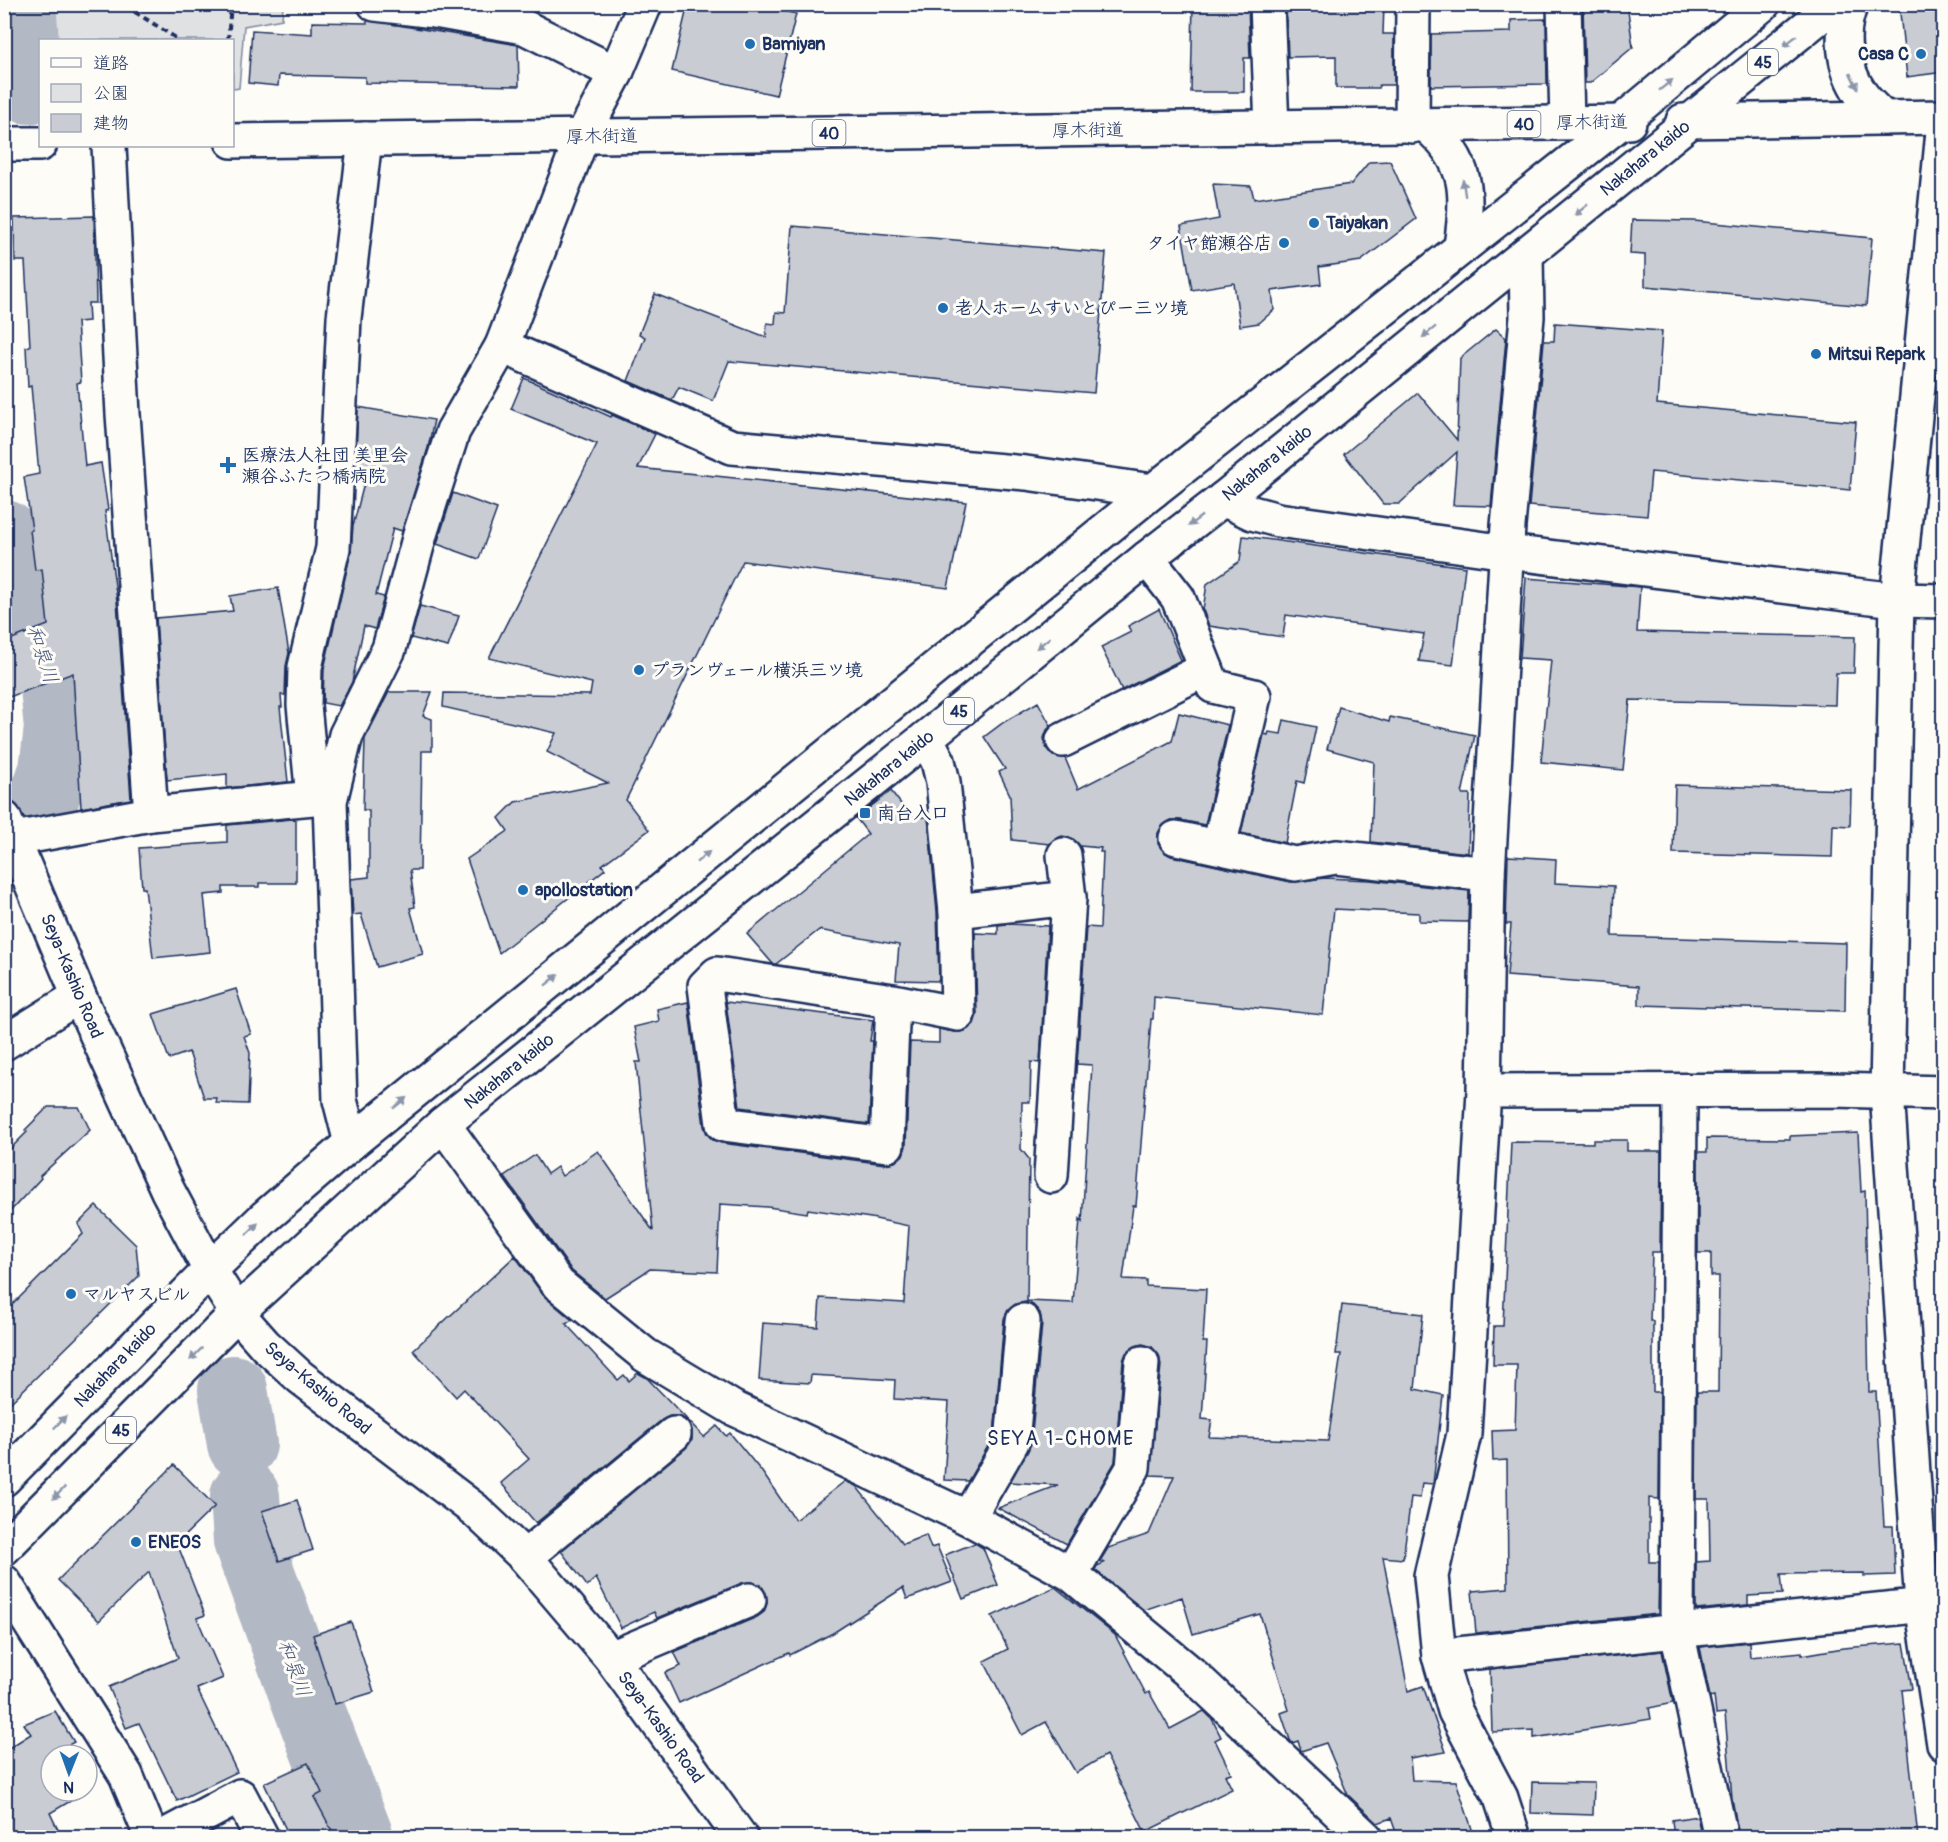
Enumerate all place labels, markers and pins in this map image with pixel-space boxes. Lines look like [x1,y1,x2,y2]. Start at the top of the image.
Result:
place label: Bamiyan [762,33,825,56]
marker: Bamiyan [743,37,757,51]
place label: Casa C [1858,43,1909,66]
marker: Casa C [1914,47,1928,61]
place label: Taiyakan [1325,212,1388,235]
marker: Taiyakan [1307,216,1321,230]
place label: タイヤ館瀬谷店 [1147,232,1272,255]
marker: タイヤ館瀬谷店 [1277,236,1291,250]
place label: 老人ホームすいとぴー三ツ境 [955,297,1188,320]
marker: 老人ホームすいとぴー三ツ境 [936,301,950,315]
place label: Mitsui Repark [1828,343,1926,366]
marker: Mitsui Repark [1809,347,1823,361]
place label: 医療法人社団 美里会 瀬谷ふたつ橋病院 [242,444,408,488]
marker: 医療法人社団 美里会 瀬谷ふたつ橋病院 [219,456,237,474]
place label: プランヴェール横浜三ツ境 [651,659,863,682]
marker: プランヴェール横浜三ツ境 [632,663,646,677]
place label: 南台入口 [877,802,949,825]
marker: 南台入口 [858,806,872,820]
place label: apollostation [535,879,633,902]
marker: apollostation [516,883,530,897]
place label: マルヤスビル [83,1283,190,1306]
marker: マルヤスビル [64,1287,78,1301]
place label: ENEOS [148,1531,201,1554]
marker: ENEOS [129,1535,143,1549]

